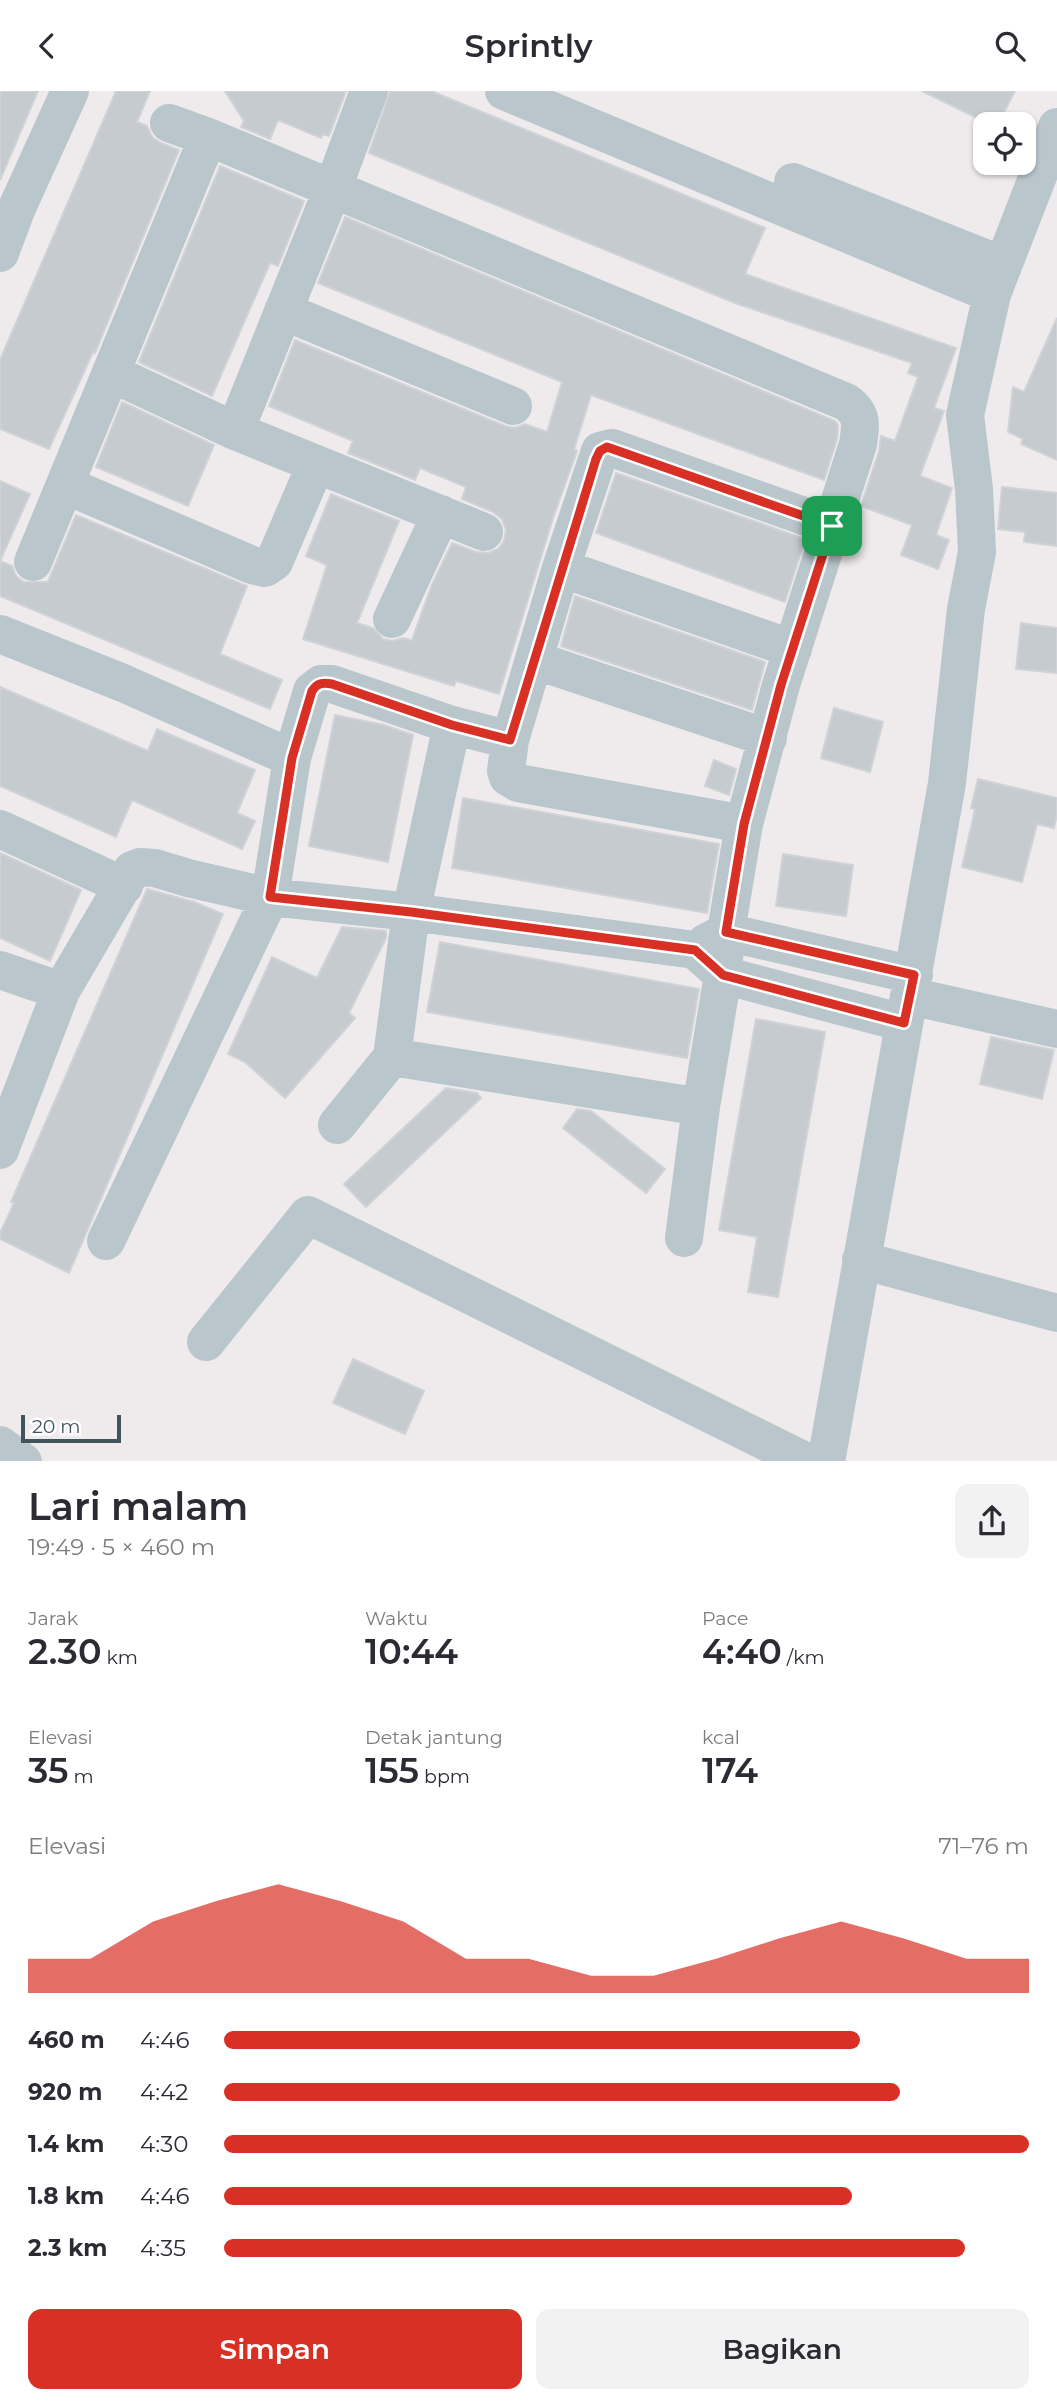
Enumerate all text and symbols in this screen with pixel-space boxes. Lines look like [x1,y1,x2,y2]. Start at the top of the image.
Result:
text: Sprintly [465,26,592,65]
icon: back [28,27,66,65]
icon: search [991,27,1029,65]
map controls [973,112,1036,175]
button: locate [973,112,1036,175]
pin [802,496,862,556]
icon: arrive [813,507,851,545]
scale bar [21,1413,121,1444]
text: 20 m [32,1415,80,1438]
text: Lari malam [28,1483,248,1530]
button: share [955,1484,1029,1558]
text: 19:49 · 5 × 460 m [28,1533,215,1561]
text: Jarak [28,1607,78,1630]
text: Waktu [365,1607,428,1630]
text: Pace [702,1607,749,1630]
text: 2.30 [28,1630,102,1673]
text: 10:44 [365,1630,458,1673]
text: 4:40 [702,1630,782,1673]
text: km [102,1646,138,1669]
text: /km [782,1646,825,1669]
text: Elevasi [28,1726,93,1749]
text: Detak jantung [365,1726,503,1749]
text: kcal [702,1726,740,1749]
text: 35 [28,1749,68,1792]
text: 155 [365,1749,419,1792]
text: 174 [702,1749,758,1792]
text: m [68,1765,94,1788]
text: bpm [419,1765,470,1788]
text: Elevasi [28,1832,106,1860]
text: 71–76 m [938,1832,1029,1860]
text: 460 m [28,2026,105,2054]
text: 4:46 [140,2026,189,2054]
text: 920 m [28,2078,102,2106]
text: 4:42 [140,2078,188,2106]
text: 1.4 km [28,2130,105,2158]
text: 4:30 [140,2130,188,2158]
text: 1.8 km [28,2182,104,2210]
text: 4:46 [140,2182,189,2210]
text: 2.3 km [28,2234,107,2262]
text: 4:35 [140,2234,186,2262]
button: Simpan [28,2309,522,2389]
button: Bagikan [536,2309,1029,2389]

